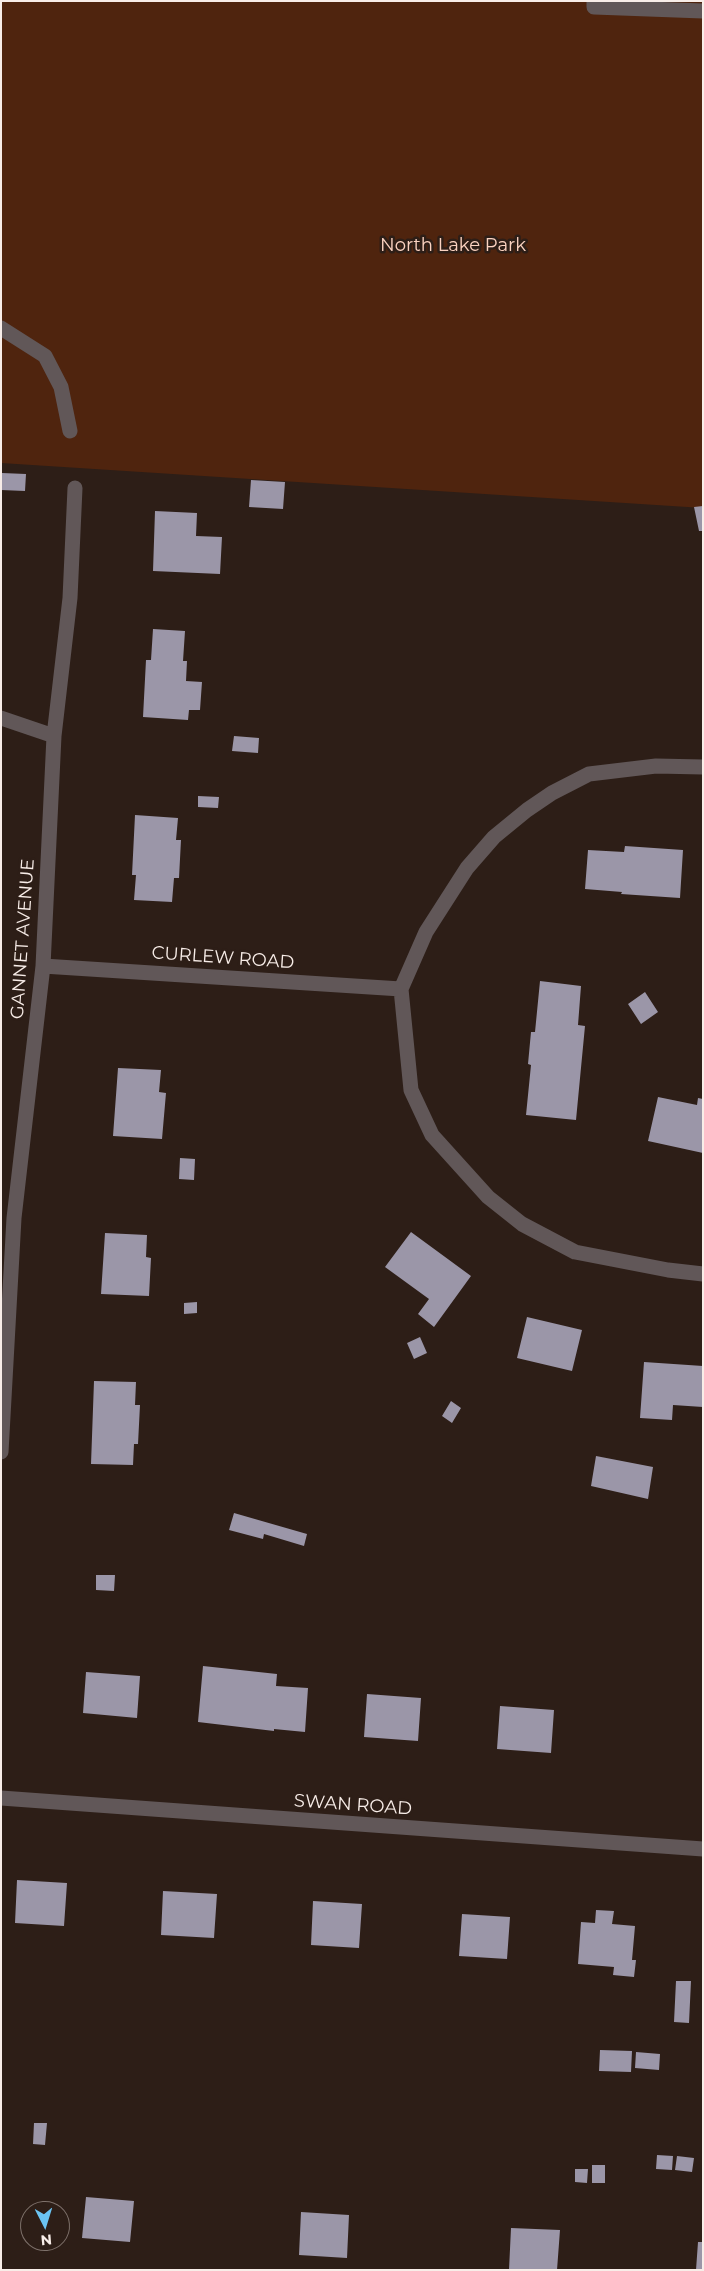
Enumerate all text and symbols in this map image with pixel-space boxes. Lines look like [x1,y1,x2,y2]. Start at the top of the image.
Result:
park label: North Lake Park [380,235,526,257]
street label: GANNET AVENUE [7,858,39,1020]
street label: CURLEW ROAD [151,942,295,974]
street label: SWAN ROAD [293,1790,413,1820]
north arrow [20,2201,70,2251]
text: N [40,2230,53,2249]

